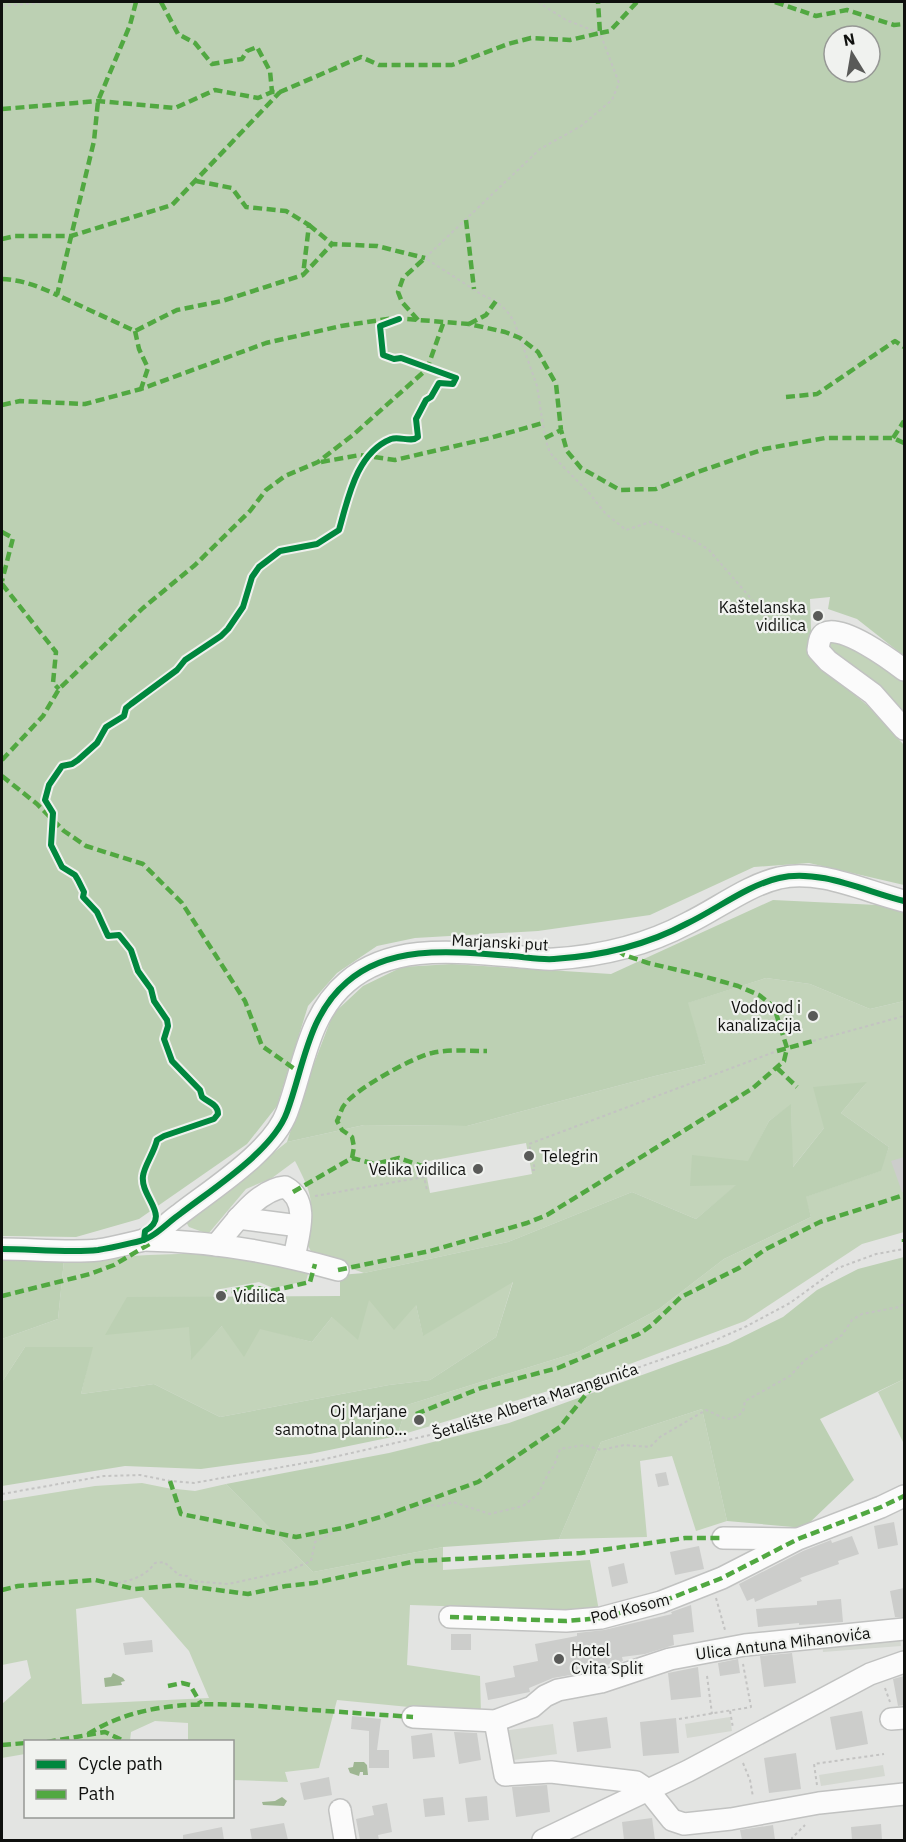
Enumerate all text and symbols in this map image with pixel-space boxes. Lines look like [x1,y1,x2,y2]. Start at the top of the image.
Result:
north arrow [822,24,882,84]
text: N [842,28,857,50]
place label: Kaštelanska vidilica [719,597,806,635]
marker: Kaštelanska vidilica [811,609,825,623]
street label: Marjanski put [451,929,549,955]
place label: Vodovod i kanalizacija [718,997,801,1035]
marker: Vodovod i kanalizacija [806,1009,820,1023]
place label: Telegrin [541,1146,598,1166]
marker: Telegrin [522,1149,536,1163]
place label: Velika vidilica [369,1159,466,1179]
marker: Velika vidilica [471,1162,485,1176]
place label: Vidilica [233,1286,285,1306]
marker: Vidilica [214,1289,228,1303]
street label: Šetalište Alberta Marangunića [429,1357,641,1444]
place label: Oj Marjane samotna planino... [275,1401,407,1439]
marker: Oj Marjane samotna planino... [412,1413,426,1427]
street label: Pod Kosom [588,1589,672,1627]
street label: Ulica Antuna Mihanovića [694,1622,872,1664]
place label: Hotel Cvita Split [571,1640,643,1678]
marker: Hotel Cvita Split [552,1652,566,1666]
legend [24,1740,234,1818]
text: Cycle path [78,1752,163,1775]
text: Path [78,1782,115,1805]

